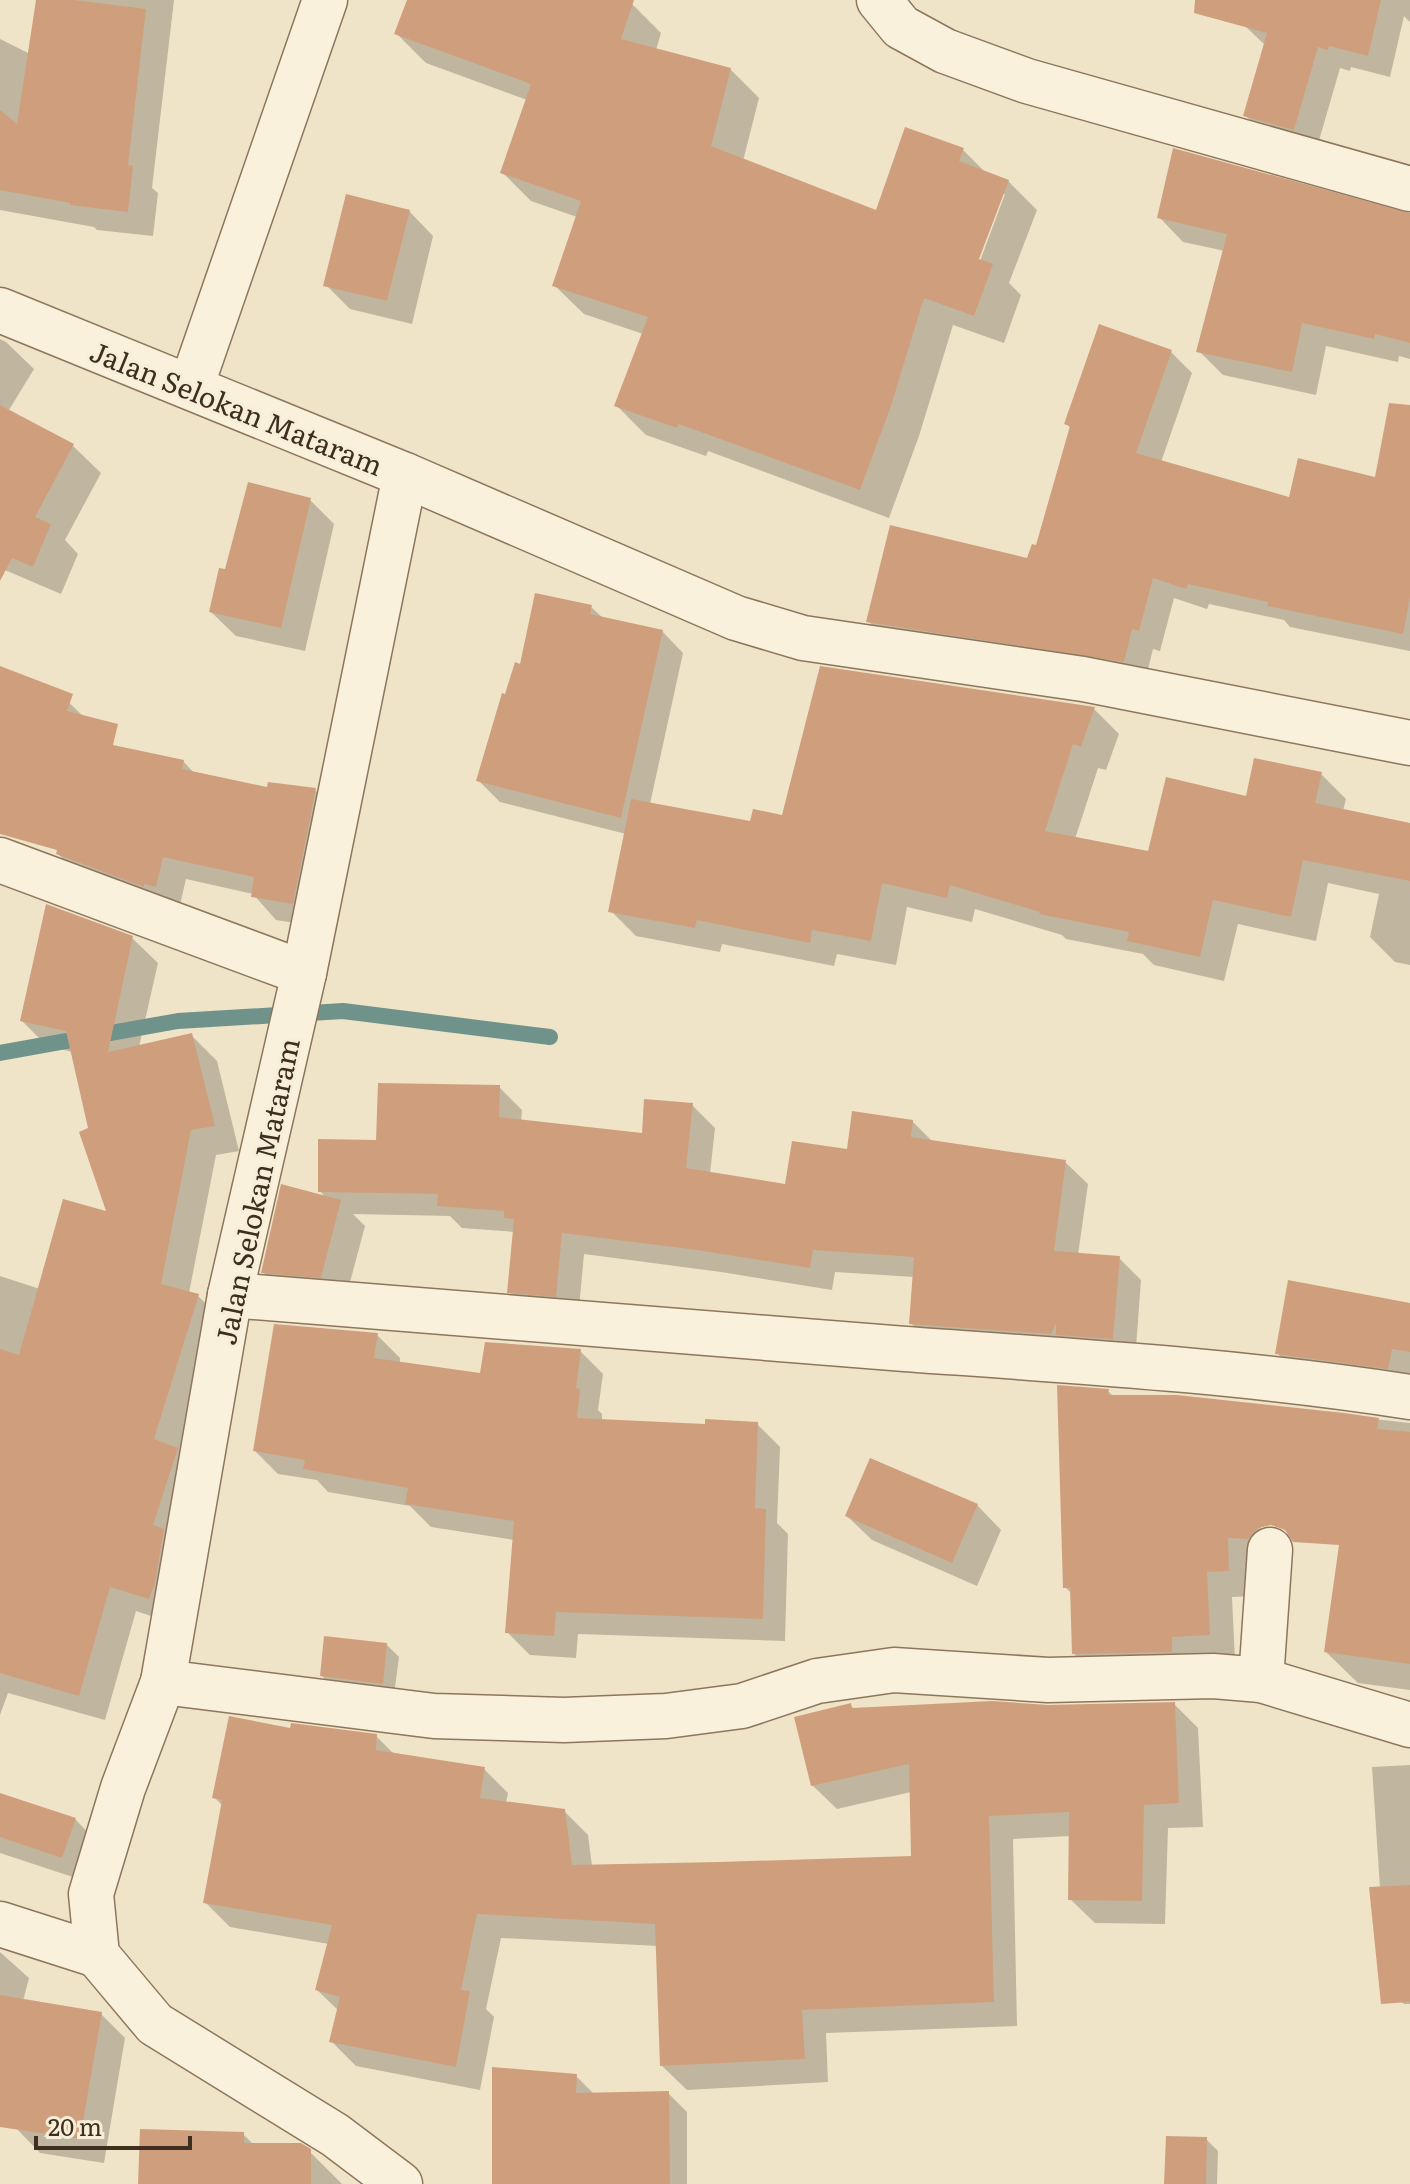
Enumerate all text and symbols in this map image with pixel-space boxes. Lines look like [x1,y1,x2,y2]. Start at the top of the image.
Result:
street label: Jalan Selokan Mataram [84,329,390,485]
street label: Jalan Selokan Mataram [203,1034,309,1348]
scale bar [36,2100,190,2150]
text: 20 m [48,2108,102,2143]

